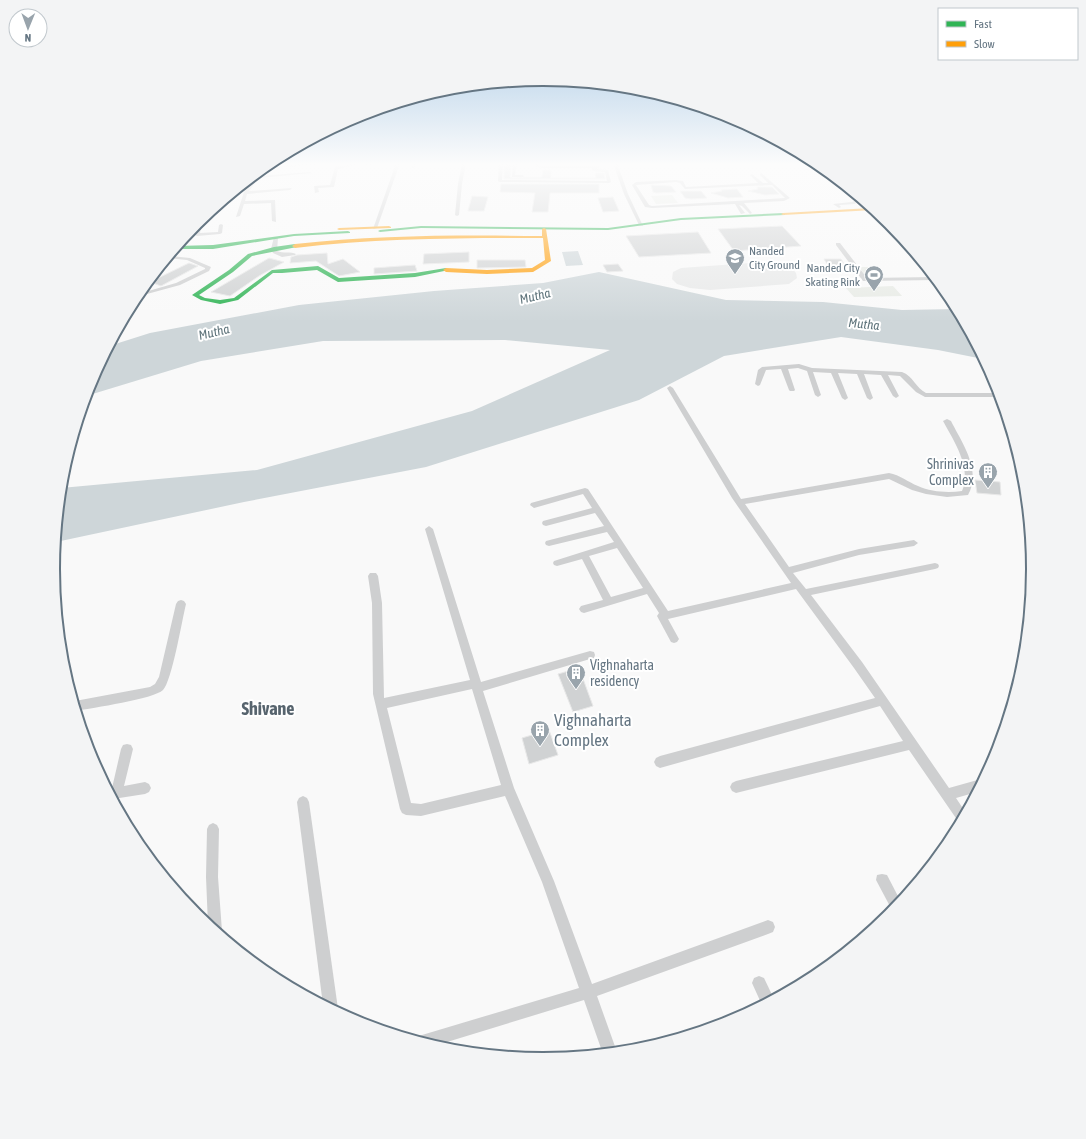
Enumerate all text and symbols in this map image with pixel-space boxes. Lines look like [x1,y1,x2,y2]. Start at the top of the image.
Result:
north arrow [8,8,48,48]
legend [938,8,1078,60]
text: Fast [974,17,992,31]
text: N [24,32,31,44]
text: Slow [974,37,995,51]
place label: Nanded City Ground [749,244,800,272]
school or university icon: Nanded City Ground [724,247,746,275]
place label: Nanded City Skating Rink [805,261,861,289]
sports icon: Nanded City Skating Rink [863,264,885,292]
water label: Mutha [518,285,552,307]
water label: Mutha [848,315,880,333]
water label: Mutha [197,321,231,343]
place label: Shrinivas Complex [927,456,974,488]
building icon: Shrinivas Complex [977,461,999,489]
place label: Vighnaharta residency [590,657,654,689]
building icon: Vighnaharta residency [565,662,587,690]
district label: Shivane [242,698,294,719]
place label: Vighnaharta Complex [554,710,632,750]
building icon: Vighnaharta Complex [529,719,551,747]

